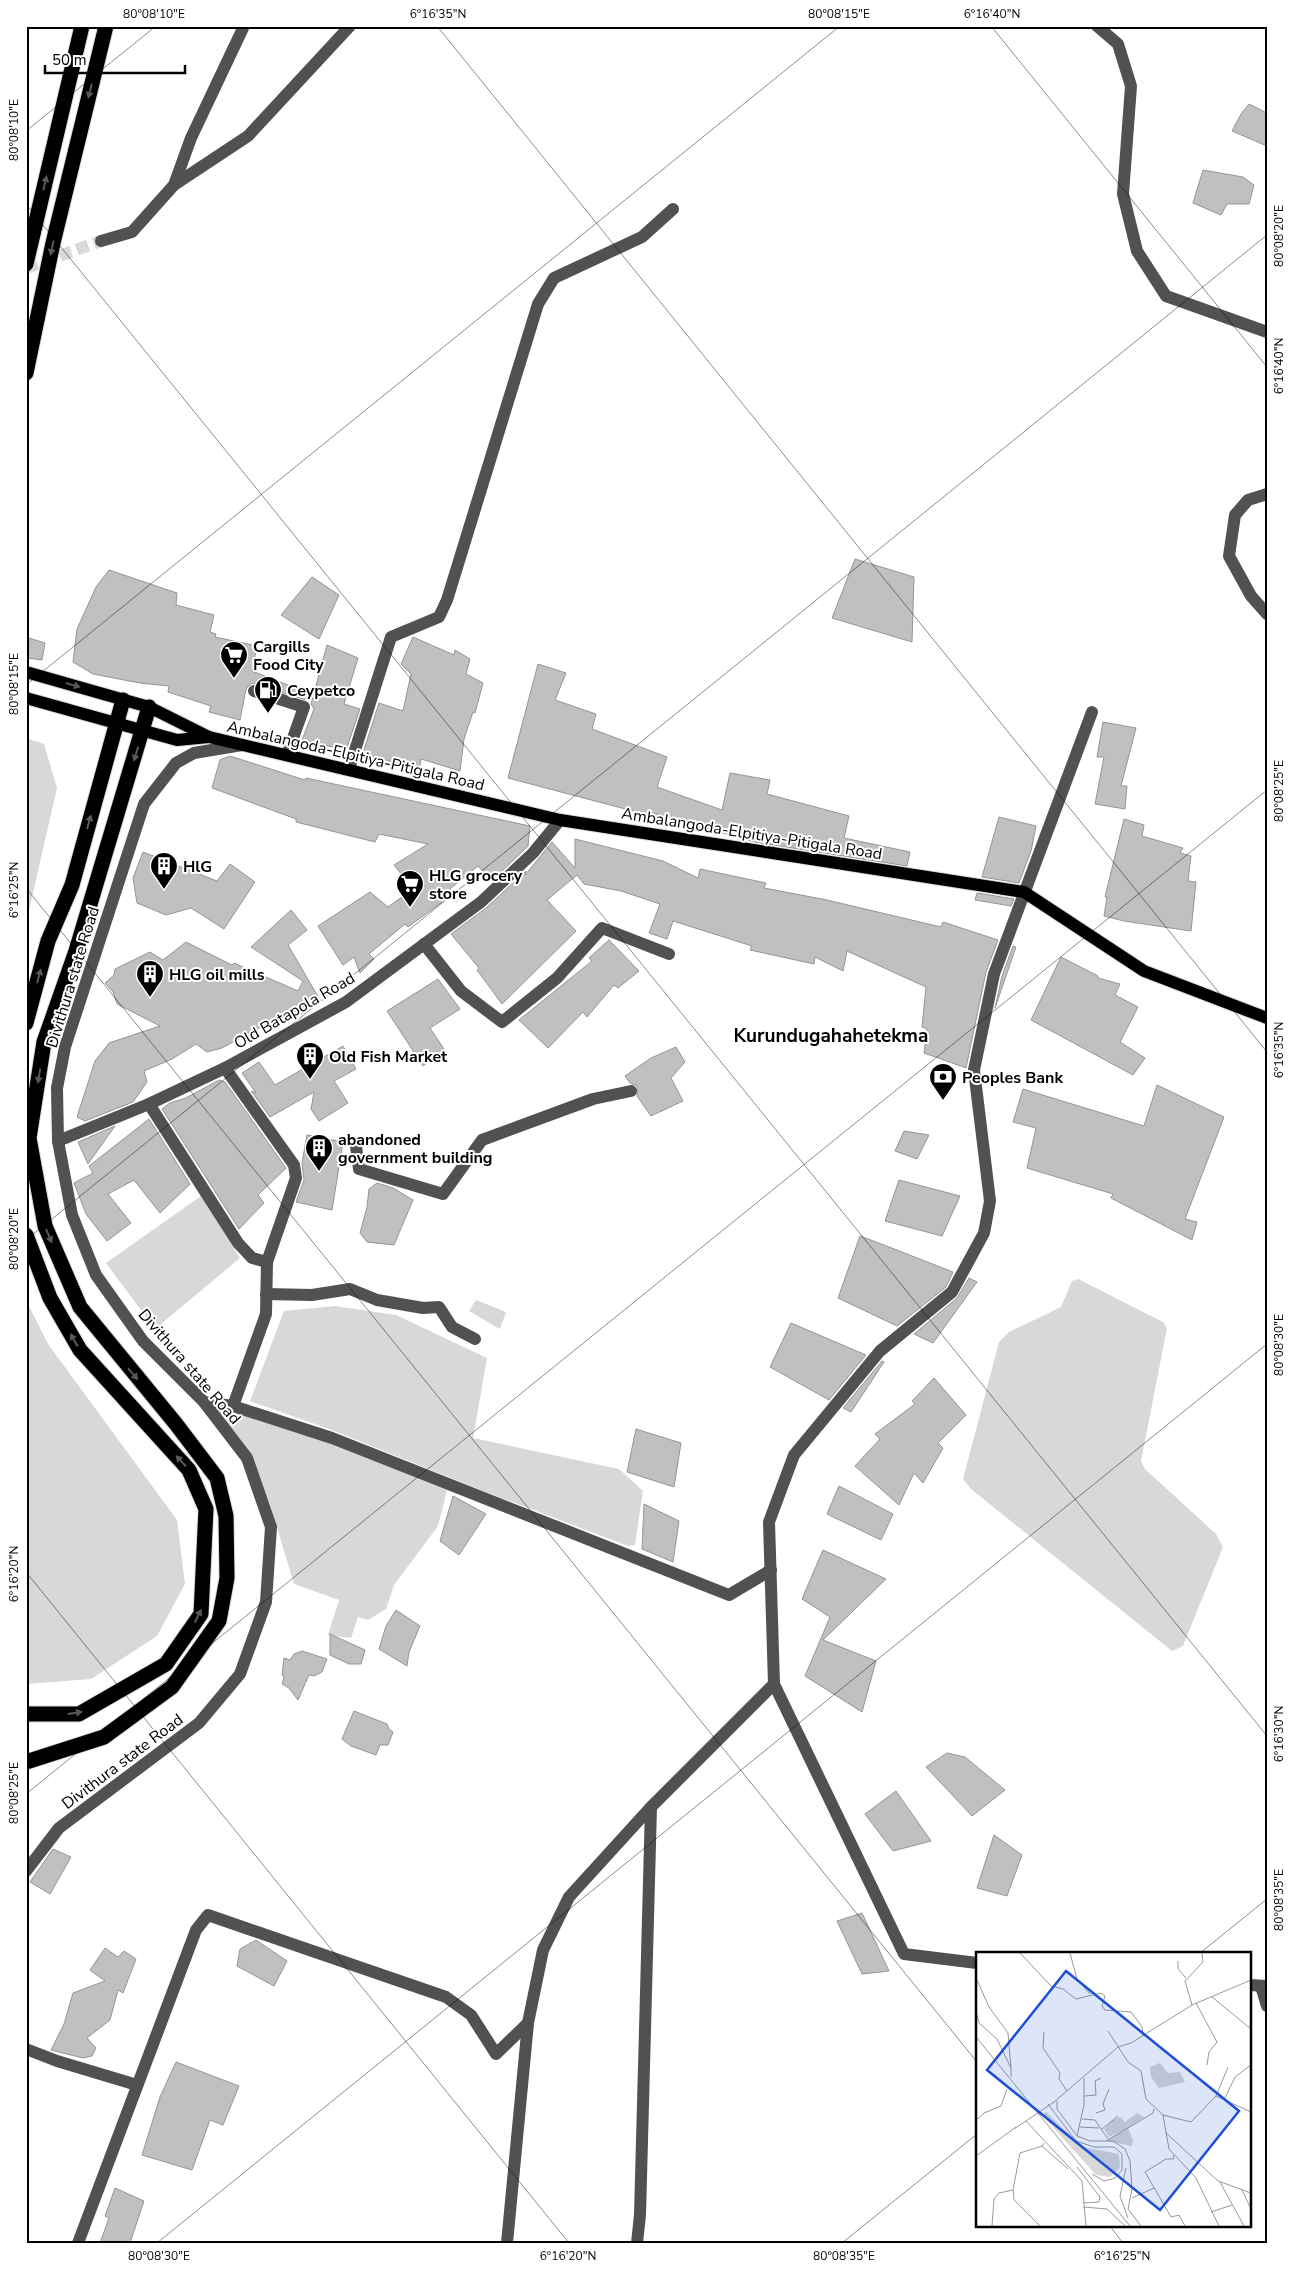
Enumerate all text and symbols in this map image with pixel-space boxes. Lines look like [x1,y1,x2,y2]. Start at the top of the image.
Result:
text: 80°08'10"E [123,6,185,22]
text: 6°16'35"N [410,6,466,22]
text: 80°08'15"E [808,6,870,22]
text: 6°16'40"N [964,6,1020,22]
scale bar [45,42,185,74]
text: 50 m [52,50,87,70]
one-way arrow [86,83,94,98]
text: 80°08'10"E [6,99,22,161]
one-way arrow [41,175,49,190]
text: 80°08'20"E [1271,205,1287,267]
one-way arrow [47,241,55,257]
text: 6°16'40"N [1271,338,1287,394]
place label: Cargills Food City [253,636,324,676]
supermarket icon: Cargills Food City [219,640,249,679]
text: 80°08'15"E [6,653,22,715]
fuel station icon: Ceypetco [253,675,283,714]
place label: Ceypetco [287,680,355,702]
one-way arrow [66,682,81,690]
street label: Ambalangoda-Elpitiya-Pitigala Road [225,716,487,796]
one-way arrow [132,746,140,761]
text: 80°08'25"E [1271,760,1287,822]
street label: Ambalangoda-Elpitiya-Pitigala Road [620,803,884,865]
one-way arrow [85,815,93,830]
building icon: HlG [149,851,179,890]
place label: HlG [183,856,212,878]
text: 6°16'25"N [6,862,22,918]
place label: HLG grocery store [429,865,523,905]
supermarket icon: HLG grocery store [395,869,425,908]
street label: Divithura state Road [41,904,105,1051]
building icon: HLG oil mills [135,959,165,998]
place label: HLG oil mills [169,964,265,986]
street label: Old Batapola Road [230,967,359,1055]
one-way arrow [35,969,43,984]
text: 6°16'35"N [1271,1022,1287,1078]
district label: Kurundugahahetekma [734,1023,928,1049]
building icon: Old Fish Market [295,1041,325,1080]
place label: Old Fish Market [329,1046,448,1068]
bank icon: Peoples Bank [928,1062,958,1101]
place label: Peoples Bank [962,1067,1063,1089]
one-way arrow [35,1069,43,1085]
place label: abandoned government building [338,1129,493,1169]
building icon: abandoned government building [304,1133,334,1172]
text: 80°08'20"E [6,1208,22,1270]
one-way arrow [46,1229,54,1243]
street label: Divithura state Road [133,1304,246,1429]
text: 80°08'30"E [1271,1314,1287,1376]
one-way arrow [69,1333,78,1346]
one-way arrow [127,1367,138,1380]
one-way arrow [175,1455,187,1467]
text: 6°16'20"N [6,1546,22,1602]
one-way arrow [194,1608,202,1623]
text: 6°16'30"N [1271,1706,1287,1762]
street label: Divithura state Road [57,1709,188,1815]
one-way arrow [67,1709,83,1717]
text: 80°08'25"E [6,1762,22,1824]
text: 80°08'35"E [1271,1869,1287,1931]
inset map [976,1952,1250,2226]
text: 80°08'30"E [128,2248,190,2264]
text: 6°16'20"N [540,2248,596,2264]
text: 80°08'35"E [813,2248,875,2264]
text: 6°16'25"N [1094,2248,1150,2264]

